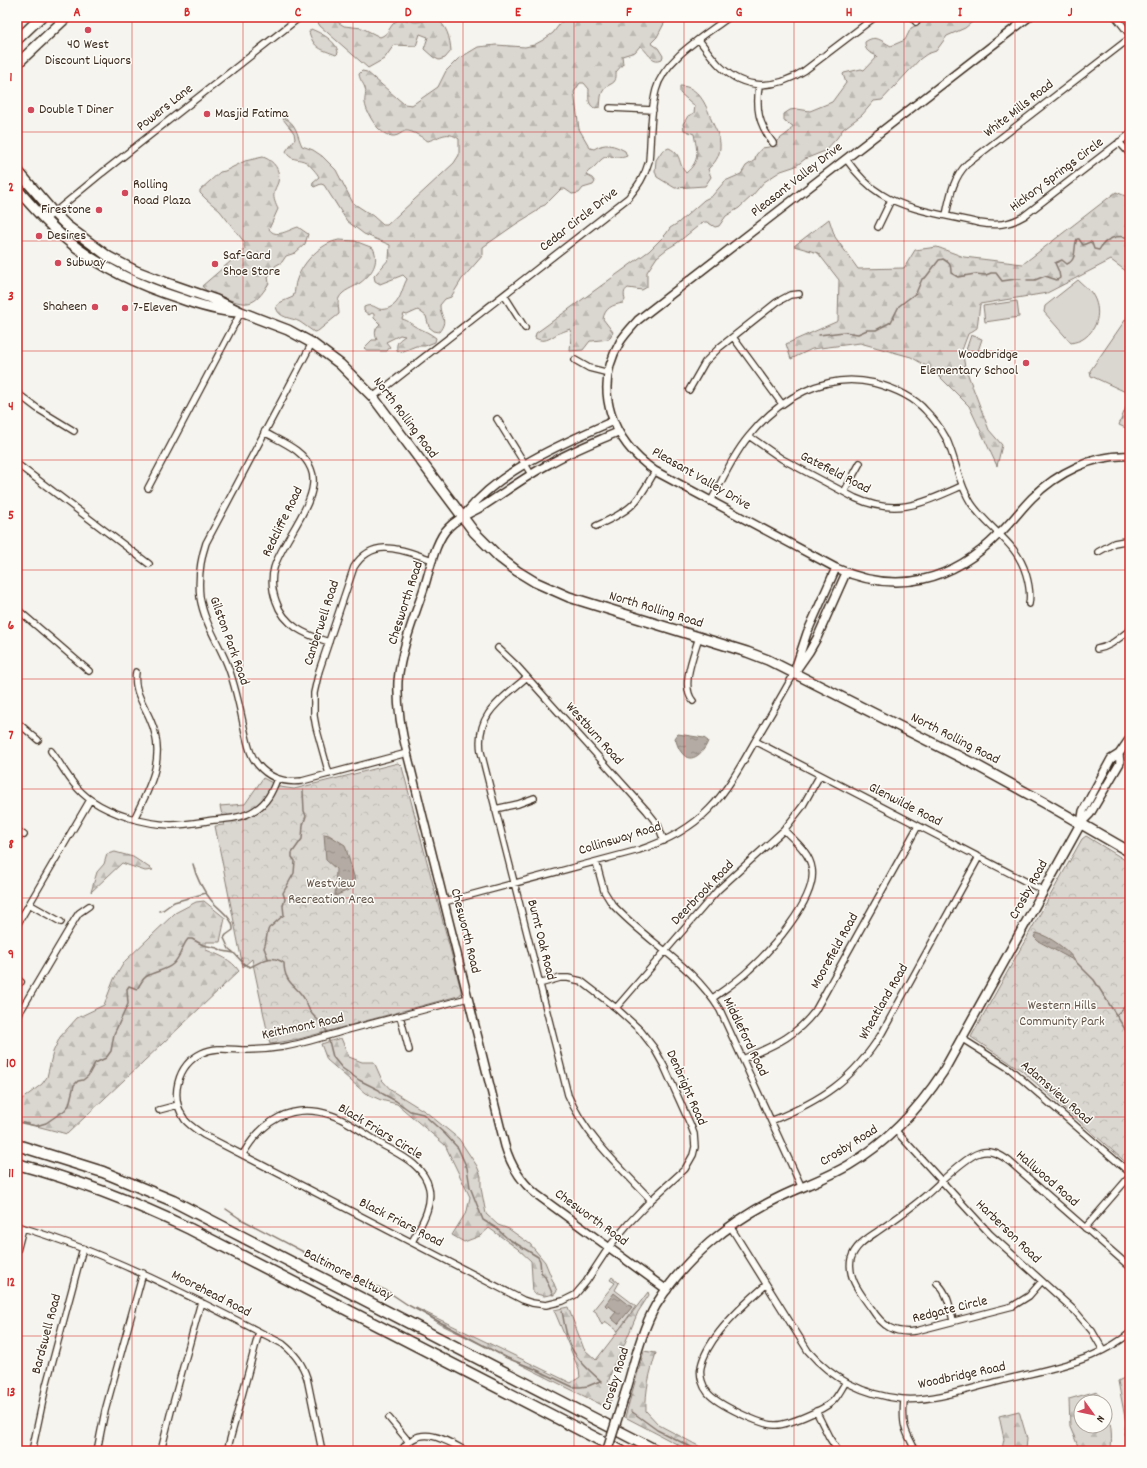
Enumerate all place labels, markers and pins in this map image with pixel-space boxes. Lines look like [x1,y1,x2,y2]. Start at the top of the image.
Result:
marker: 40 West Discount Liquors [83,25,93,35]
place label: 40 West Discount Liquors [45,35,131,71]
place label: Double T Diner [39,100,114,120]
place label: Masjid Fatima [215,104,289,124]
marker: Double T Diner [26,105,36,115]
marker: Masjid Fatima [202,109,212,119]
place label: Rolling Road Plaza [133,175,191,211]
marker: Rolling Road Plaza [120,188,130,198]
place label: Firestone [41,200,91,220]
marker: Firestone [94,205,104,215]
place label: Desires [47,226,86,246]
marker: Desires [34,231,44,241]
place label: Saf-Gard Shoe Store [223,246,280,282]
place label: Subway [66,253,106,273]
marker: Subway [53,258,63,268]
marker: Saf-Gard Shoe Store [210,259,220,269]
place label: Shaheen [43,297,87,317]
place label: 7-Eleven [133,298,177,318]
marker: Shaheen [90,302,100,312]
marker: 7-Eleven [120,303,130,313]
place label: Woodbridge Elementary School [920,345,1019,381]
marker: Woodbridge Elementary School [1021,358,1031,368]

